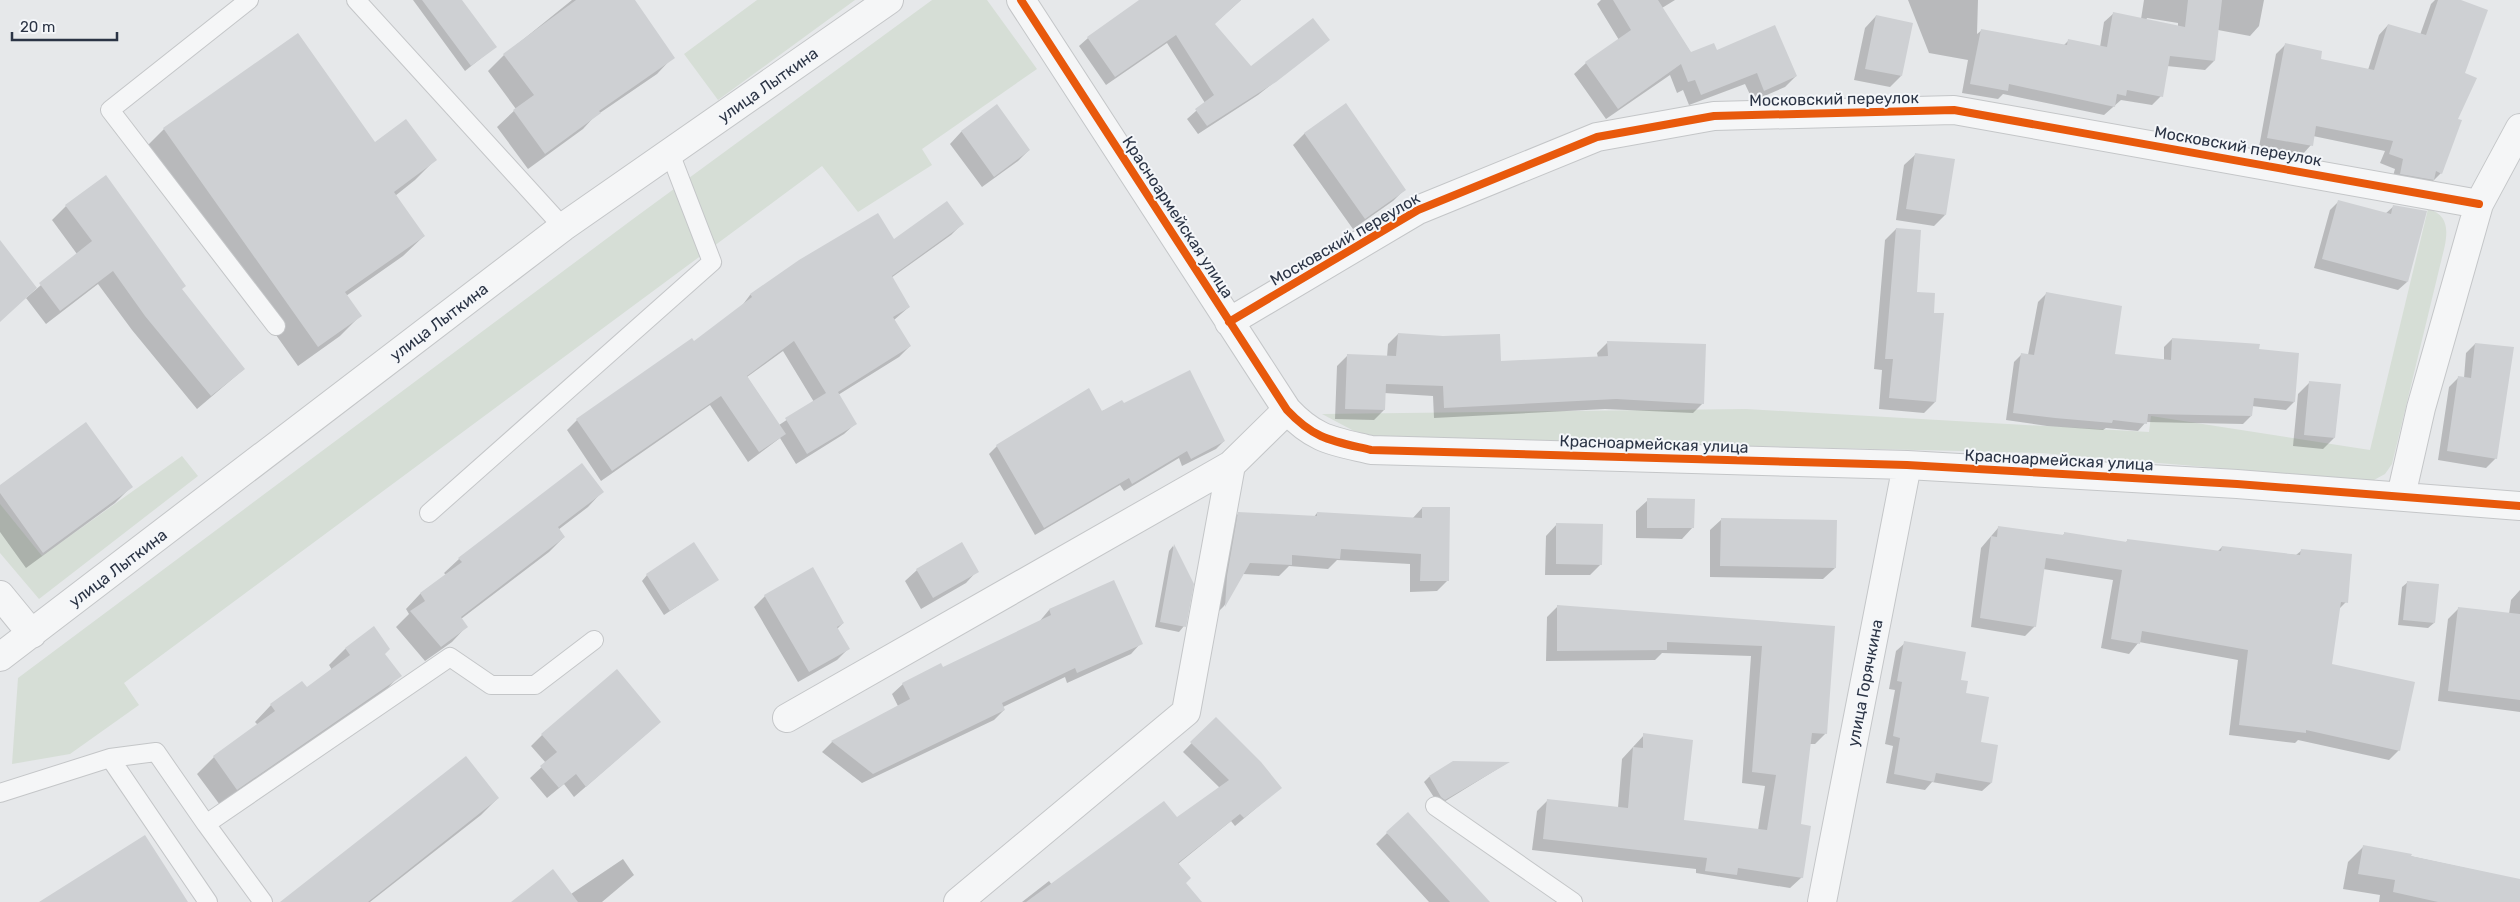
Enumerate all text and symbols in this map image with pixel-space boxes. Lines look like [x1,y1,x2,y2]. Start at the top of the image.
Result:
scale bar [12,10,118,42]
text: 20 m [20,18,55,36]
street label: улица Лыткина [714,43,822,127]
street label: Московский переулок [1749,88,1919,110]
street label: Московский переулок [2153,122,2324,170]
street label: Красноармейская улица [1118,132,1238,302]
street label: Московский переулок [1267,188,1424,290]
street label: улица Лыткина [386,279,492,365]
street label: Красноармейская улица [1559,431,1749,457]
street label: Красноармейская улица [1964,446,2154,474]
street label: улица Лыткина [65,525,171,611]
street label: улица Горячкина [1843,618,1887,748]

